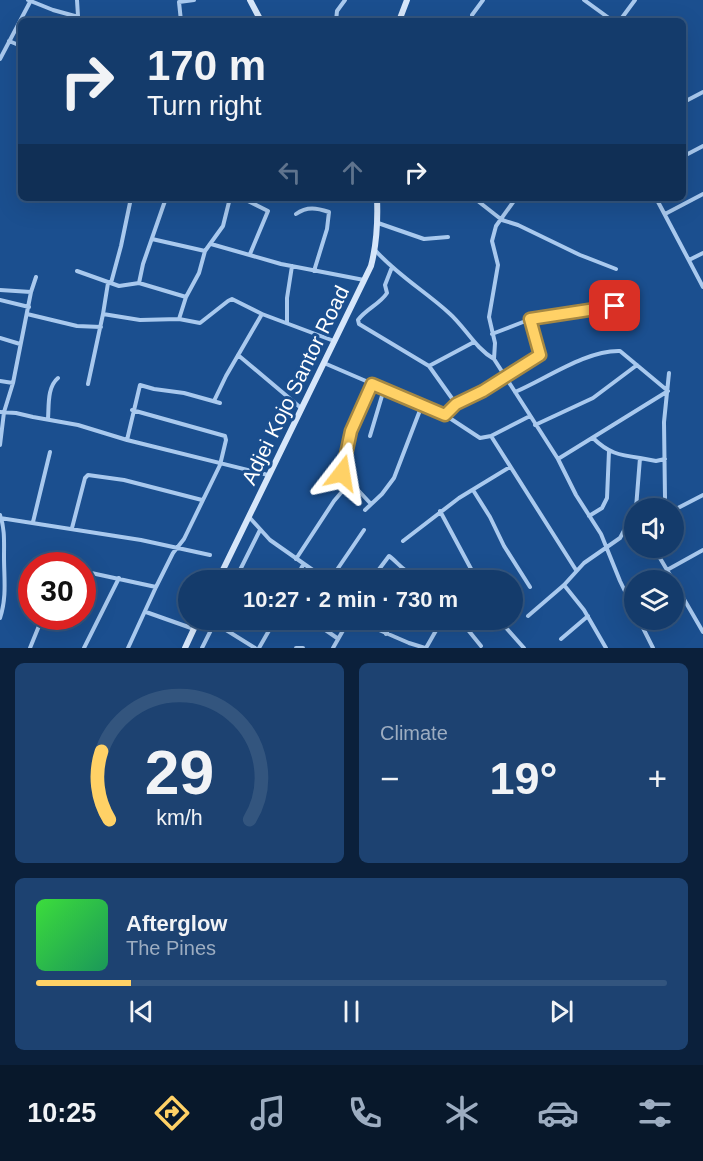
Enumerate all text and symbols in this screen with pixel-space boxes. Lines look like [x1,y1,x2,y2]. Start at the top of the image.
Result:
icon: right [48,42,126,120]
text: 170 m [147,42,266,89]
text: Turn right [147,91,262,121]
icon: left [273,156,306,189]
icon: ahead [336,156,369,189]
icon: right [399,156,432,189]
pin [589,280,640,331]
street label: Adjei Kojo Santor Road [237,282,353,488]
icon: arrive [598,289,631,322]
position arrow [310,441,374,505]
map controls [624,498,684,630]
button: sound [624,498,684,558]
speed limit sign: 30 [18,552,96,630]
button: layers [624,570,684,630]
text: 10:27 · 2 min · 730 m [243,587,458,612]
text: Climate [380,722,448,744]
text: 29 [145,738,214,807]
text: 19° [489,753,558,804]
text: − [380,760,399,797]
text: + [648,760,667,797]
text: km/h [156,806,203,830]
text: Afterglow [126,911,227,936]
text: The Pines [126,937,216,959]
icon: previous [125,995,158,1028]
icon: pause [335,995,368,1028]
icon: next [545,995,578,1028]
icon: directions [151,1092,193,1134]
icon: music [247,1092,289,1134]
icon: phone [344,1092,386,1134]
icon: climate [441,1092,483,1134]
icon: car [537,1092,579,1134]
icon: filters [634,1092,676,1134]
text: 10:25 [27,1098,96,1128]

